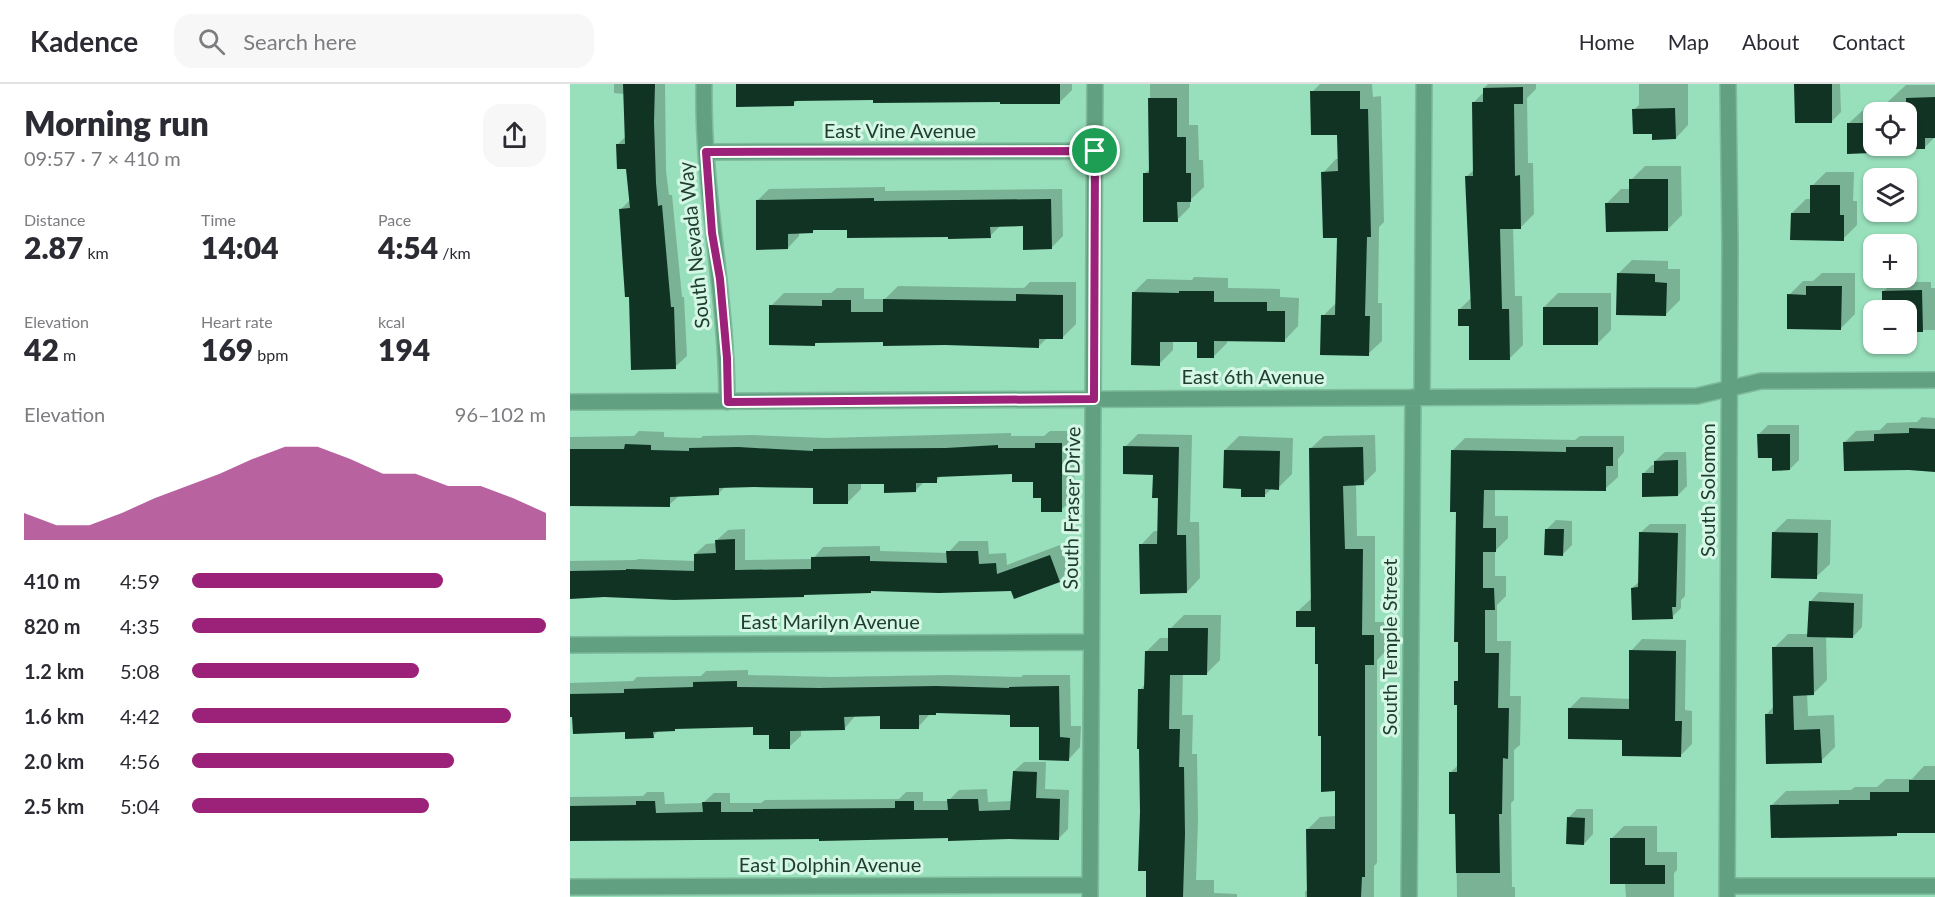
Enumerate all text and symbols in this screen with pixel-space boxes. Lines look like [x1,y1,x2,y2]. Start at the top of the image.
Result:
search box [174,14,594,68]
text: Kadence [30,24,138,58]
icon: search [195,25,228,58]
text: Search here [243,28,357,55]
text: Home [1579,29,1635,54]
text: Map [1668,29,1709,54]
text: About [1742,29,1799,54]
text: Contact [1832,29,1905,54]
map controls [1863,102,1917,354]
button: locate [1863,102,1917,156]
text: Morning run [24,103,209,143]
button: share [483,104,546,167]
street label: East Vine Avenue [824,118,976,142]
pin [1069,125,1120,176]
icon: arrive [1078,134,1111,167]
text: 09:57 · 7 × 410 m [24,146,181,170]
street label: South Nevada Way [672,160,714,330]
button: layers [1863,168,1917,222]
text: Distance [24,210,85,229]
text: Time [201,210,236,229]
text: Pace [378,210,411,229]
text: 2.87 [24,229,83,265]
text: 14:04 [201,229,279,265]
text: 4:54 [378,229,438,265]
button: + [1863,234,1917,288]
text: km [83,243,109,262]
text: /km [438,243,471,262]
button: − [1863,300,1917,354]
text: Elevation [24,312,89,331]
text: Heart rate [201,312,273,331]
text: kcal [378,312,405,331]
text: 42 [24,331,59,367]
text: 169 [201,331,253,367]
text: 194 [378,331,430,367]
text: m [59,345,76,364]
text: bpm [253,345,288,364]
street label: East 6th Avenue [1182,364,1324,388]
text: Elevation [24,402,105,426]
text: 96–102 m [455,402,546,426]
street label: South Solomon [1695,423,1719,557]
street label: South Fraser Drive [1058,426,1084,590]
street label: South Temple Street [1377,559,1401,735]
text: 410 m [24,569,80,593]
text: 4:59 [120,569,160,593]
street label: East Marilyn Avenue [740,609,920,633]
text: 820 m [24,614,80,638]
text: 4:35 [120,614,160,638]
text: 1.2 km [24,659,84,683]
text: 5:08 [120,659,160,683]
text: 1.6 km [24,704,84,728]
text: 4:42 [120,704,160,728]
text: 2.0 km [24,749,84,773]
text: 4:56 [120,749,160,773]
text: 2.5 km [24,794,84,818]
text: 5:04 [120,794,160,818]
street label: East Dolphin Avenue [739,852,921,876]

